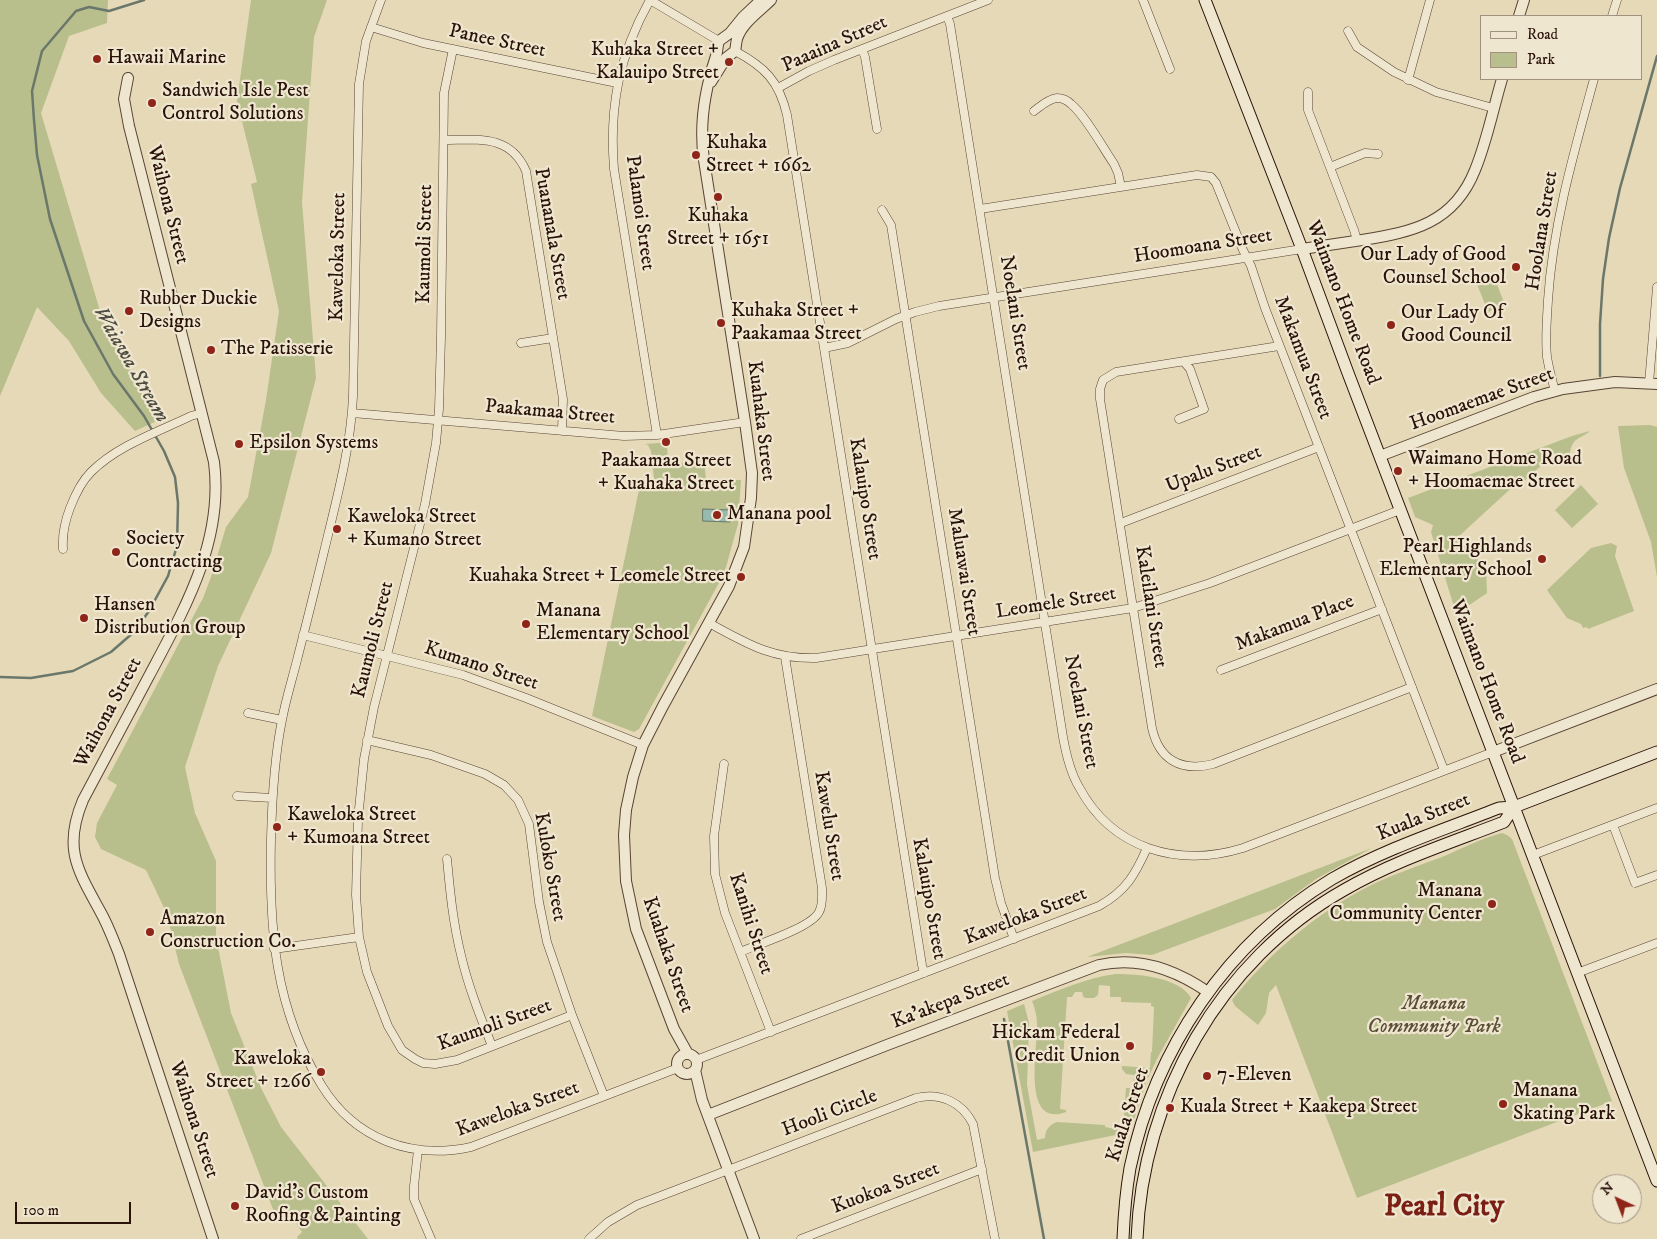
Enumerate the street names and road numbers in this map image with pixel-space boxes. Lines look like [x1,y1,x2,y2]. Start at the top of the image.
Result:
street label: Paaaina Street [779,11,891,79]
street label: Panee Street [446,20,548,64]
street label: Waihona Street [141,143,193,267]
street label: Palamoi Street [619,154,659,272]
street label: Puananala Street [528,166,574,302]
street label: Hoolana Street [1522,169,1564,293]
street label: Kaumoli Street [413,184,439,304]
street label: Kaweloka Street [326,192,352,322]
street label: Waimano Home Road [1300,218,1384,388]
street label: Hoomoana Street [1132,224,1274,270]
street label: Noelani Street [993,254,1035,372]
street label: Makamua Street [1268,293,1336,423]
street label: Kuahaka Street [741,359,779,483]
street label: Hoomaemae Street [1407,363,1557,437]
street label: Paakamaa Street [484,395,616,431]
street label: Kalauipo Street [843,436,885,562]
street label: Upalu Street [1163,441,1265,499]
street label: Maluawai Street [941,507,985,637]
street label: Kaleilani Street [1128,544,1172,670]
street label: Kaumoli Street [348,579,400,701]
street label: Leomele Street [994,583,1118,625]
street label: Makamua Place [1232,590,1358,658]
street label: Waimano Home Road [1444,597,1528,767]
street label: Kumano Street [421,637,541,697]
street label: Noelani Street [1057,653,1103,771]
street label: Waihona Street [70,654,148,772]
street label: Kawelu Street [807,769,849,883]
street label: Kuala Street [1374,788,1474,848]
street label: Kuloko Street [528,811,570,923]
street label: Kalauipo Street [905,836,951,962]
street label: Kanihi Street [722,870,778,978]
street label: Kaweloka Street [961,883,1091,951]
street label: Kuahaka Street [636,894,698,1016]
street label: Ka'akepa Street [889,969,1013,1035]
street label: Kaumoli Street [435,994,555,1058]
street label: Waihona Street [163,1059,223,1181]
street label: Kuala Street [1102,1065,1156,1165]
street label: Kaweloka Street [453,1077,583,1143]
street label: Hooli Circle [779,1085,881,1143]
street label: Kuokoa Street [829,1158,943,1220]

